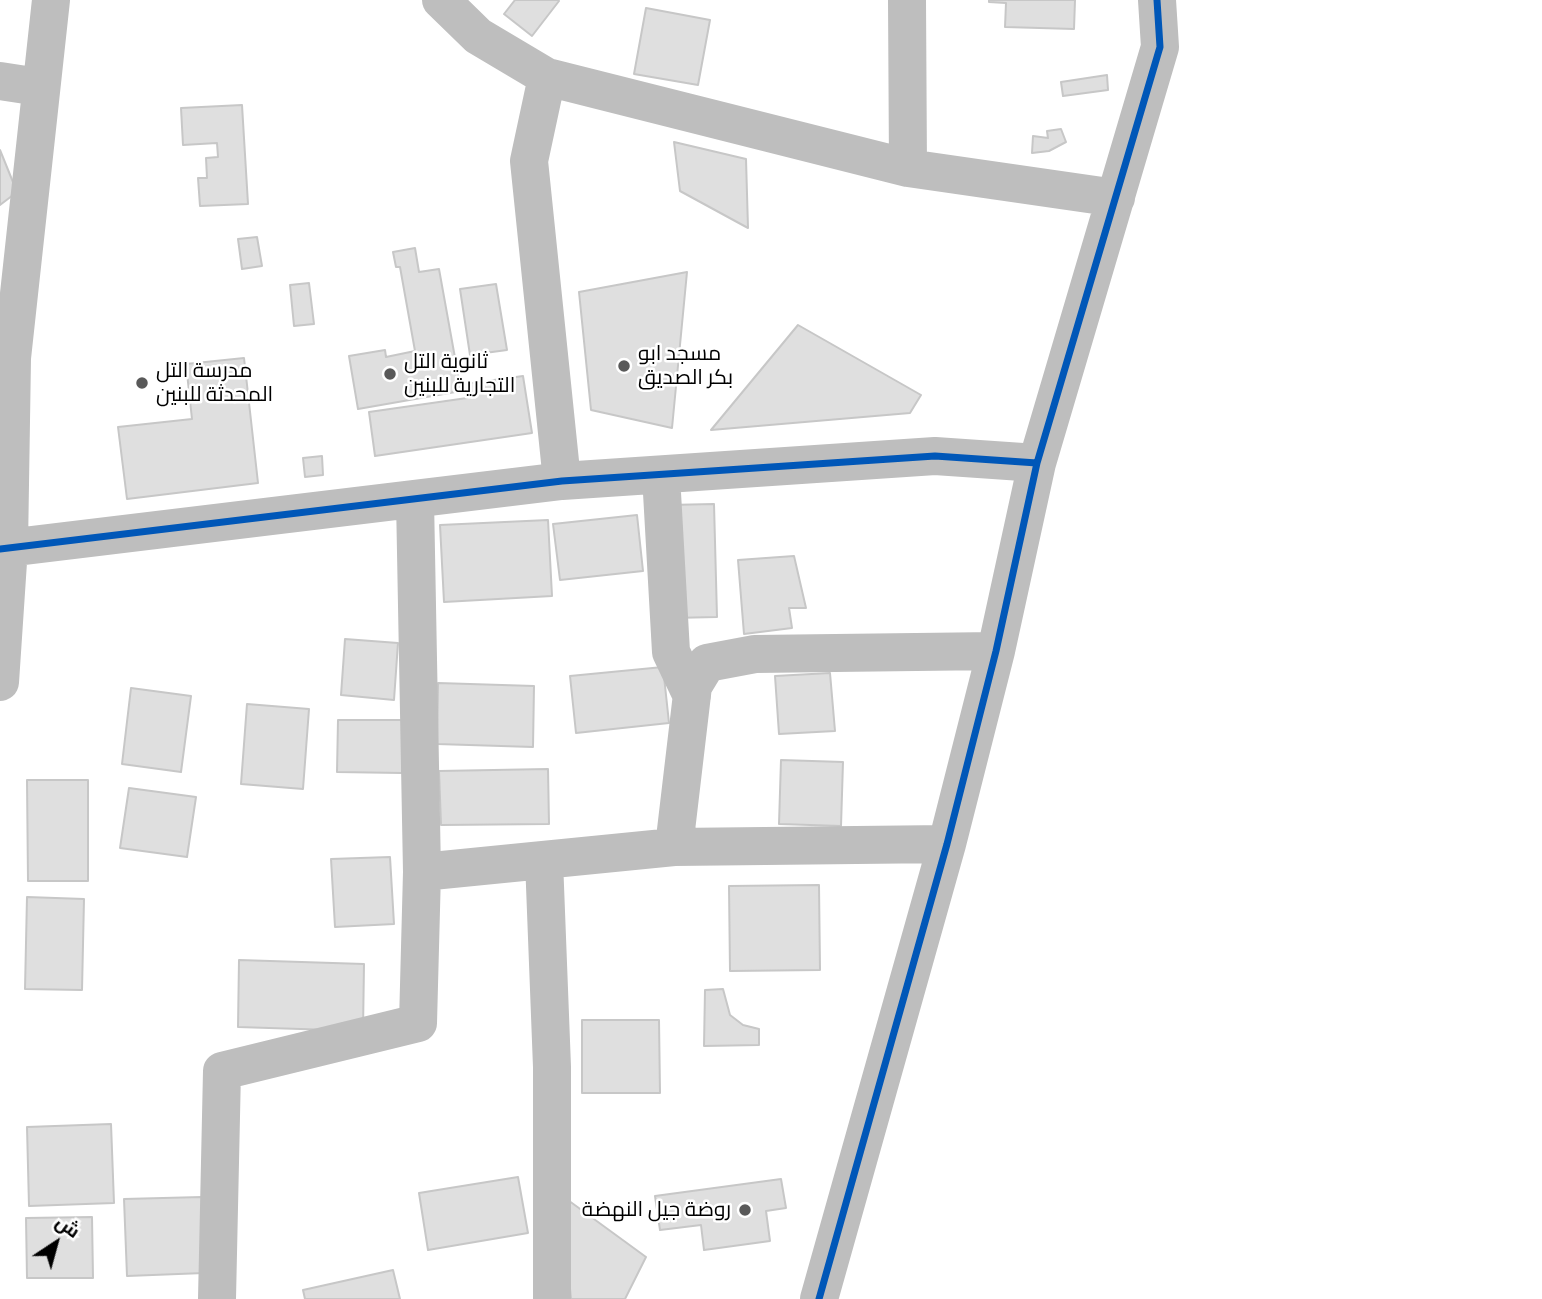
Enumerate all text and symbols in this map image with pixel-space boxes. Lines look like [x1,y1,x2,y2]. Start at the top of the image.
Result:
place label: مسجد ابو بكر الصديق [638,341,733,391]
place label: ثانوية التل التجارية للبنين [404,349,515,399]
place label: مدرسة التل المحدثة للبنين [156,358,273,408]
marker: مسجد ابو بكر الصديق [616,358,632,374]
marker: ثانوية التل التجارية للبنين [382,366,398,382]
marker: مدرسة التل المحدثة للبنين [134,375,150,391]
place label: روضة جيل النهضة [582,1197,731,1223]
marker: روضة جيل النهضة [737,1202,753,1218]
north arrow [21,1208,91,1278]
text: ش [51,1209,85,1243]

